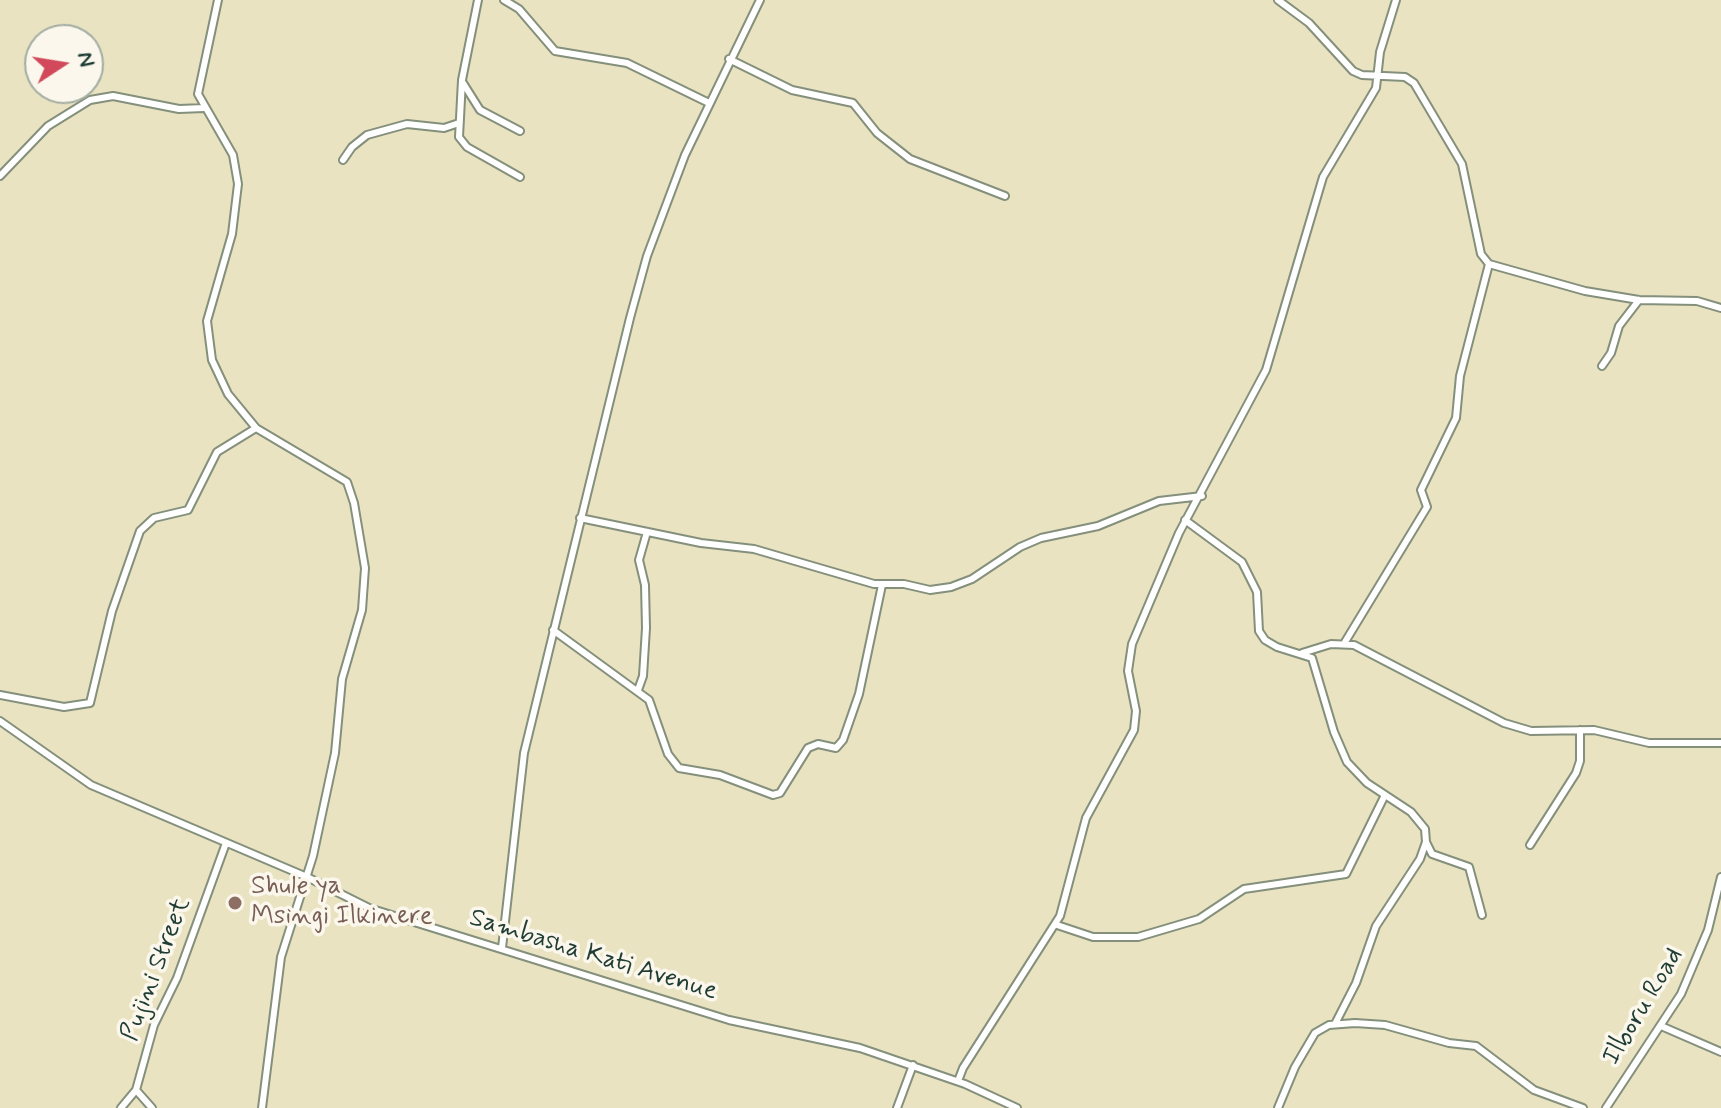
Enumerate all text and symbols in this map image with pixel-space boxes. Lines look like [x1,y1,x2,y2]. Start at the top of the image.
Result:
north arrow [24,24,104,104]
text: N [70,49,101,70]
place label: Shule ya Msingi Ilkinere [251,872,433,934]
street label: Pujini Street [115,894,199,1046]
marker: Shule ya Msingi Ilkinere [226,894,244,912]
street label: Sambasha Kati Avenue [465,903,721,1009]
street label: Ilboru Road [1597,943,1691,1071]

